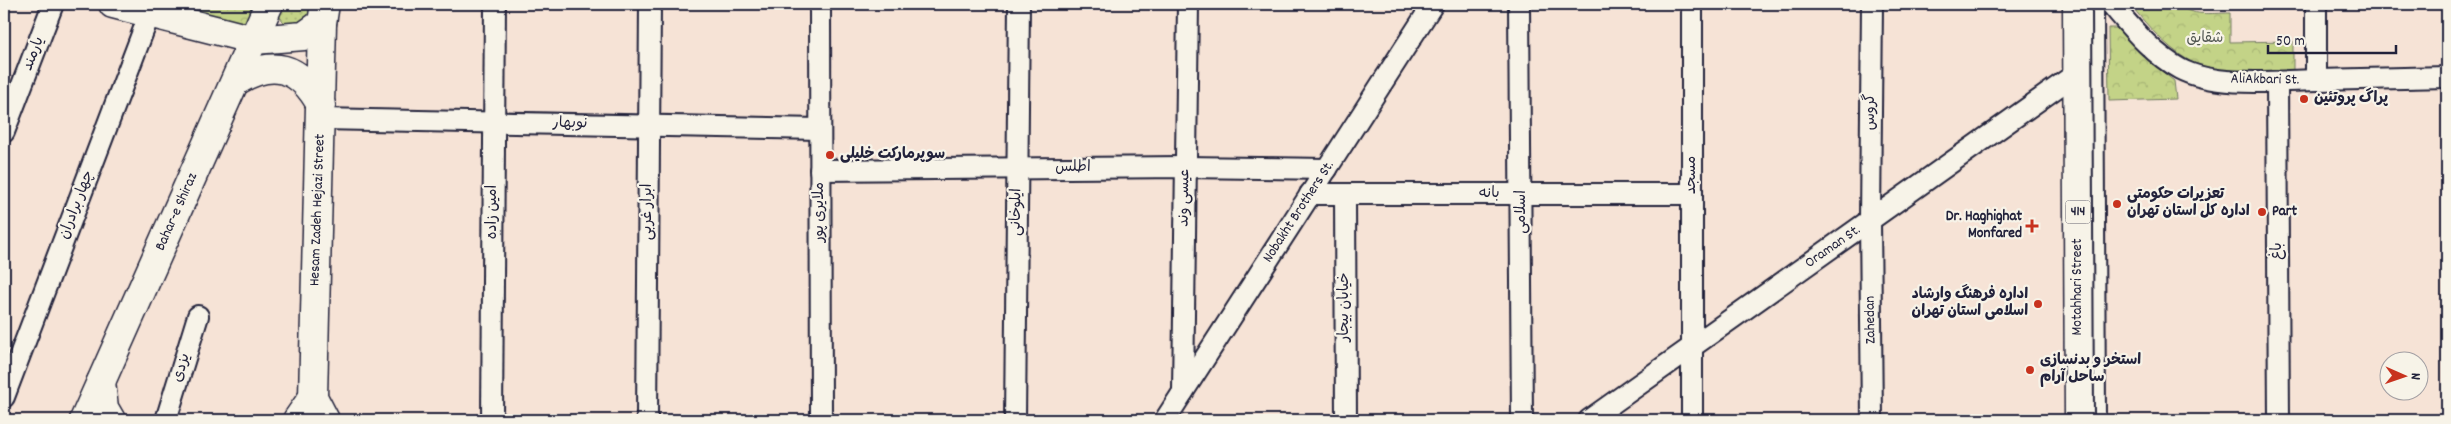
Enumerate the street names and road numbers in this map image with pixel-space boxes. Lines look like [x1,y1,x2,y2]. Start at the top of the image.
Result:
street label: یارمند [17,34,51,74]
street label: AliAkbari St. [2230,68,2300,92]
street label: گروس [1860,94,1882,130]
street label: نوبهار [551,113,588,135]
street label: Hesam Zadeh Hejazi Street [304,133,332,287]
street label: مسجد [1681,156,1703,194]
street label: اطلس [1055,157,1091,179]
street label: Nobakht Brothers St. [1258,157,1340,267]
street label: چهار برادران [54,167,100,243]
street label: Bahar-e Shiraz [150,169,204,255]
street label: عیسی وند [1173,169,1197,227]
street label: ملایری پور [809,182,831,243]
street label: بانه [1478,183,1500,205]
street label: ابرار غربی [637,184,659,240]
street label: امین زاده [482,185,504,239]
street label: ایلوخانی [1006,188,1028,236]
street label: اسلامی [1511,190,1533,234]
road number: 414 [2066,200,2090,223]
street label: Oraman St. [1801,220,1865,274]
street label: Motahhari Street [2067,238,2089,336]
street label: باغ [2267,242,2289,260]
street label: خیابان بیجار [1334,272,1356,343]
street label: Zahedan [1860,296,1882,344]
street label: یزدی [167,351,197,385]

